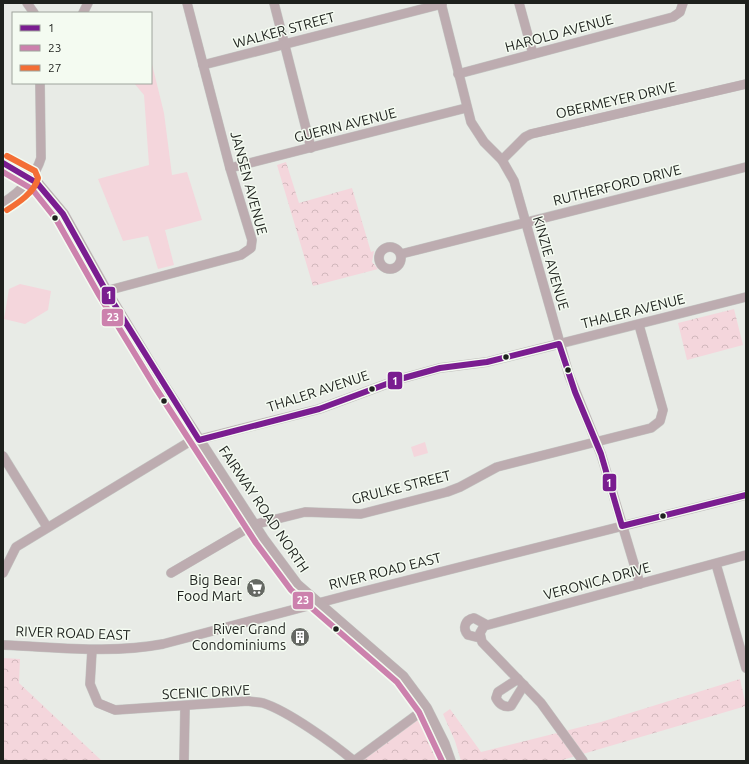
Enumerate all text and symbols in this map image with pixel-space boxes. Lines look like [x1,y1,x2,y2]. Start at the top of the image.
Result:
street label: WALKER STREET [231,9,337,51]
street label: HAROLD AVENUE [503,11,615,55]
legend [12,12,152,84]
text: 1 [48,21,55,34]
text: 23 [48,41,62,54]
text: 27 [48,61,62,74]
street label: OBERMEYER DRIVE [554,78,678,122]
street label: GUERIN AVENUE [292,105,398,145]
street label: JANSEN AVENUE [227,129,271,237]
street label: RUTHERFORD DRIVE [551,161,683,209]
unlabelled marker [50,213,60,223]
street label: KINZIE AVENUE [530,214,572,312]
line badge: 1 [101,286,116,305]
text: 1 [106,289,112,301]
street label: THALER AVENUE [580,290,687,332]
line badge: 23 [101,308,124,327]
text: 23 [107,311,119,323]
unlabelled marker [501,352,511,362]
unlabelled marker [563,365,573,375]
street label: THALER AVENUE [265,367,371,415]
line badge: 1 [387,371,403,390]
text: 1 [392,375,398,387]
unlabelled marker [367,384,377,394]
unlabelled marker [159,396,169,406]
street label: FAIRWAY ROAD NORTH [216,443,312,575]
street label: GRULKE STREET [350,467,452,507]
line badge: 1 [602,473,617,492]
text: 1 [606,477,612,489]
unlabelled marker [658,511,668,521]
street label: RIVER ROAD EAST [327,549,443,593]
street label: VERONICA DRIVE [542,559,652,603]
place label: Big Bear Food Mart [177,572,243,604]
supermarket icon: Big Bear Food Mart [245,577,267,599]
line badge: 23 [292,591,314,610]
text: 23 [297,594,309,606]
place label: River Grand Condominiums [192,621,286,653]
street label: RIVER ROAD EAST [15,623,131,643]
unlabelled marker [331,624,341,634]
building icon: River Grand Condominiums [289,626,311,648]
street label: SCENIC DRIVE [162,682,251,702]

